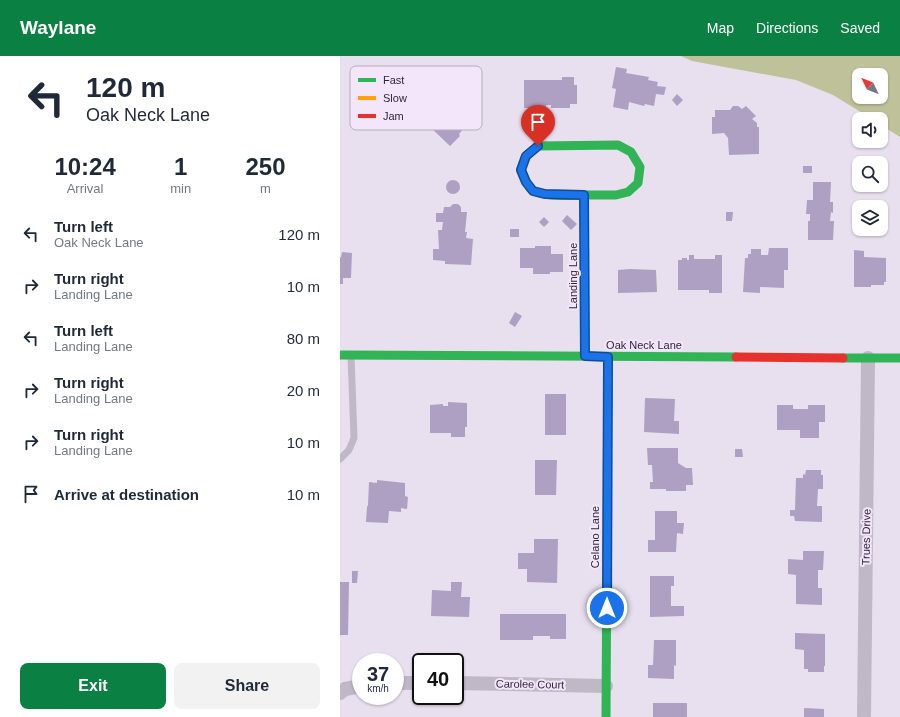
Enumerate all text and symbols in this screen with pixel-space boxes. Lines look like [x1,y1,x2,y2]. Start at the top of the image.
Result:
text: Waylane [20,17,96,38]
text: Map [707,20,734,36]
text: Directions [756,20,818,36]
text: Saved [840,20,880,36]
legend [350,66,482,130]
north arrow [852,68,888,104]
map controls [852,68,888,236]
icon: left [20,72,72,124]
text: 120 m [86,72,165,103]
text: Fast [383,74,404,86]
text: Slow [383,92,407,104]
text: Oak Neck Lane [86,105,210,125]
pin [521,105,555,146]
text: Jam [383,110,404,122]
icon: arrive [527,111,549,133]
button: sound [852,112,888,148]
text: 10:24 [54,153,116,180]
text: 1 [174,153,187,180]
text: 250 [246,153,286,180]
button: search [852,156,888,192]
text: Arrival [67,181,104,196]
text: min [170,181,191,196]
text: m [260,181,271,196]
button: layers [852,200,888,236]
text: Turn left [54,218,113,235]
icon: left [20,223,42,245]
text: 120 m [278,226,320,243]
text: Oak Neck Lane [54,235,144,250]
street label: Landing Lane [567,243,579,309]
text: Turn right [54,270,124,287]
icon: right [20,275,42,297]
text: 10 m [287,278,320,295]
text: Landing Lane [54,287,133,302]
text: Turn left [54,322,113,339]
icon: left [20,327,42,349]
text: 80 m [287,330,320,347]
text: Landing Lane [54,339,133,354]
street label: Oak Neck Lane [606,339,682,351]
text: Turn right [54,374,124,391]
icon: right [20,379,42,401]
text: 20 m [287,382,320,399]
text: Landing Lane [54,391,133,406]
text: Turn right [54,426,124,443]
icon: right [20,431,42,453]
text: 10 m [287,434,320,451]
text: Landing Lane [54,443,133,458]
icon: arrive [20,483,42,505]
text: Arrive at destination [54,486,199,503]
text: 10 m [287,486,320,503]
street label: Celano Lane [589,506,601,568]
street label: Trues Drive [860,509,872,565]
position arrow [586,587,628,629]
speed limit sign: 40 [412,653,464,705]
button: Exit [20,663,166,709]
button: Share [174,663,320,709]
text: 37 [367,663,389,685]
street label: Carolee Court [496,677,564,691]
text: km/h [367,683,389,694]

